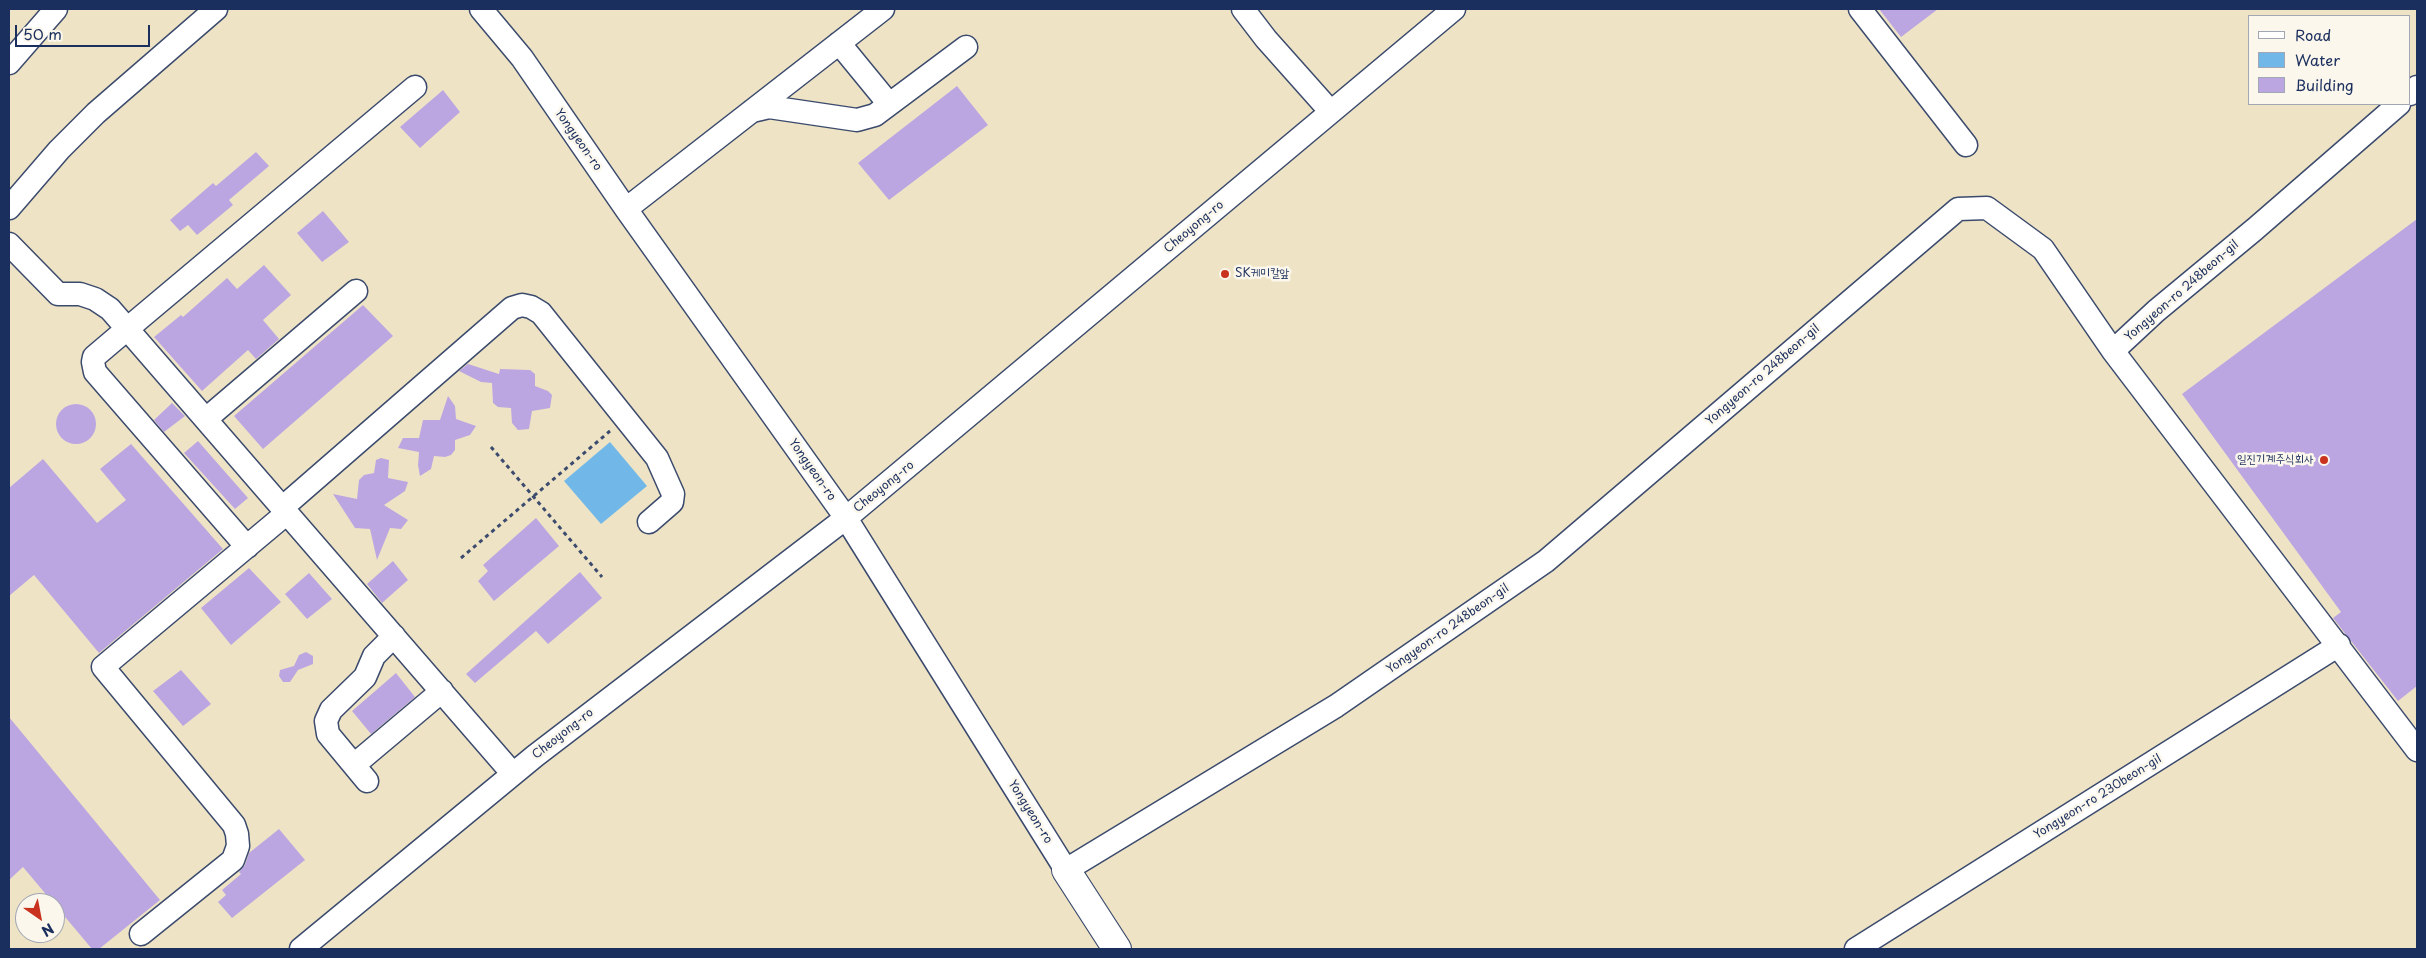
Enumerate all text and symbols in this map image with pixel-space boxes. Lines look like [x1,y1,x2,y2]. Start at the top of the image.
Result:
scale bar [18,15,152,47]
legend [2248,15,2411,105]
text: 50 m [23,22,62,45]
text: Road [2295,23,2331,46]
text: Water [2295,48,2340,71]
text: Building [2295,73,2354,96]
street label: Yongyeon-ro [551,106,605,174]
street label: Cheoyong-ro [1161,198,1227,256]
street label: Yongyeon-ro 248beon-gil [2122,238,2242,344]
place label: SK케미칼앞 [1235,267,1289,281]
marker: SK케미칼앞 [1219,268,1231,280]
street label: Yongyeon-ro 248beon-gil [1703,322,1823,428]
street label: Yongyeon-ro [785,436,839,504]
place label: 일진기계주식회사 [2237,453,2314,467]
marker: 일진기계주식회사 [2318,454,2330,466]
street label: Cheoyong-ro [851,458,917,516]
street label: Yongyeon-ro 248beon-gil [1384,581,1512,677]
street label: Cheoyong-ro [530,706,596,762]
street label: Yongyeon-ro 230beon-gil [2032,752,2164,842]
street label: Yongyeon-ro [1005,778,1055,846]
north arrow [15,893,65,943]
text: N [38,918,58,942]

